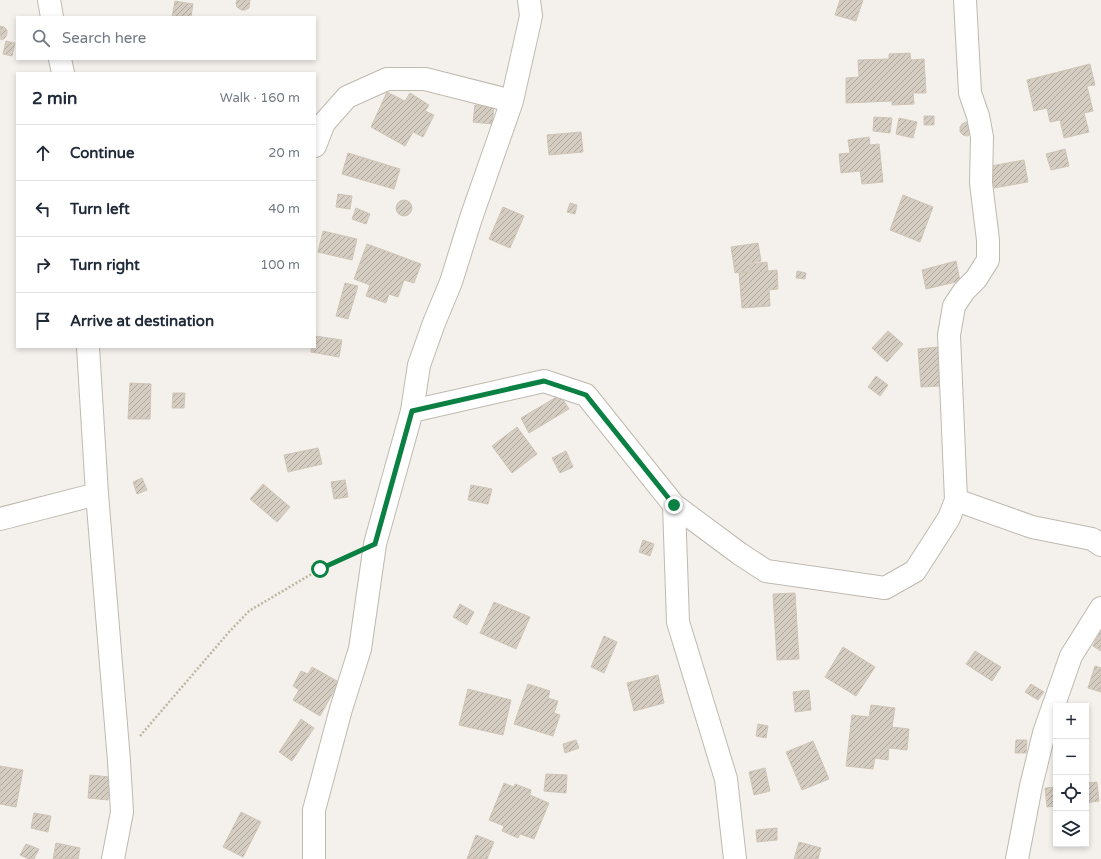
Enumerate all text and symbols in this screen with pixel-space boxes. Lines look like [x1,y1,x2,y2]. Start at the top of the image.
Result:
search box [16,16,316,60]
icon: search [30,27,52,49]
text: Search here [62,29,146,47]
text: 2 min [32,88,77,109]
text: Walk · 160 m [220,90,300,106]
icon: ahead [32,142,54,164]
text: Continue [70,144,134,162]
text: 20 m [268,145,300,161]
icon: left [32,198,54,220]
text: Turn left [70,200,130,218]
text: 40 m [268,201,300,217]
icon: right [32,254,54,276]
text: Turn right [70,256,140,274]
text: 100 m [260,257,300,273]
icon: arrive [32,310,54,332]
text: Arrive at destination [70,312,214,330]
route end [665,496,683,514]
route start [311,560,329,578]
map controls [1053,703,1089,847]
button: + [1053,703,1089,739]
button: − [1053,739,1089,775]
button: locate [1053,775,1089,811]
button: layers [1053,811,1089,847]

